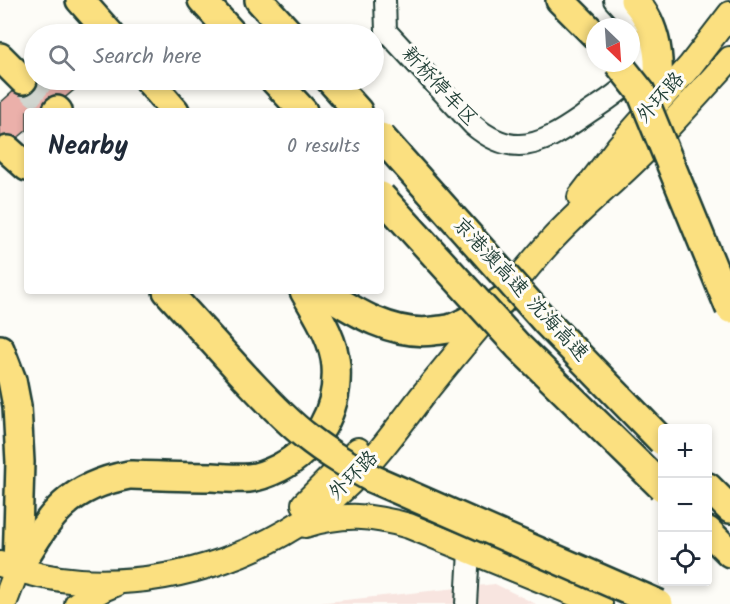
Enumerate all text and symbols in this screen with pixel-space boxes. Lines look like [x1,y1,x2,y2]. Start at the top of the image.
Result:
north arrow [586,18,640,72]
search box [24,24,384,90]
text: Search here [93,40,201,75]
street label: 新桥停车区 [393,40,485,134]
icon: search [45,41,78,74]
street label: 外环路 [629,64,694,131]
text: Nearby [48,126,128,168]
text: 0 results [287,131,360,163]
street label: 京港澳高速 沈海高速 [444,210,596,370]
map controls [658,424,712,586]
button: + [658,424,712,478]
street label: 外环路 [321,443,387,509]
button: − [658,478,712,532]
button: locate [658,532,712,586]

